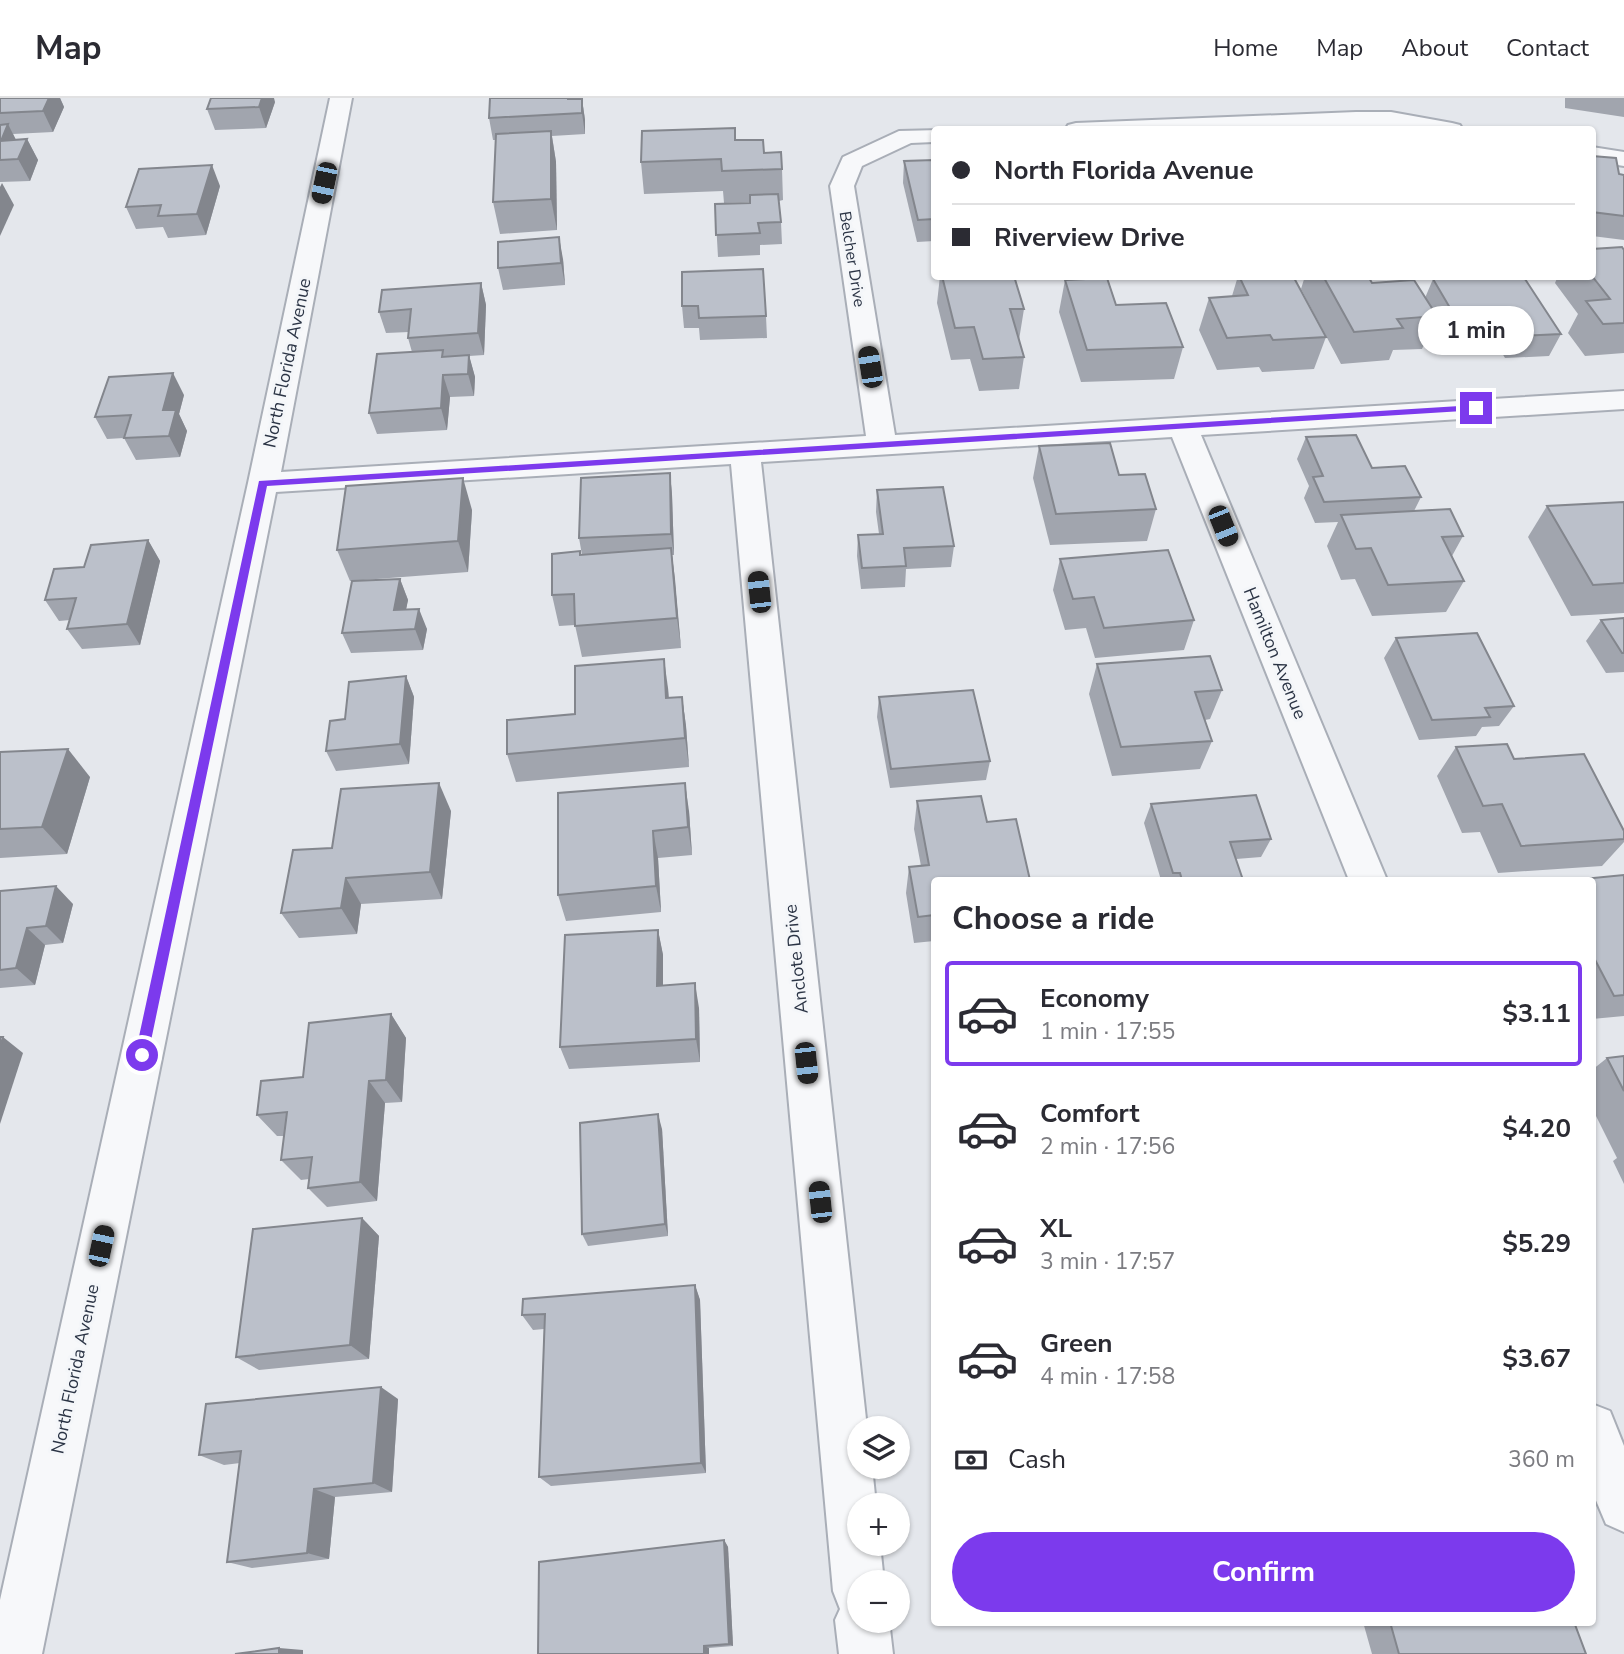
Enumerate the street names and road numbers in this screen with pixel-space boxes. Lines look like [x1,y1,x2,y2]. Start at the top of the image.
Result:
street label: Belcher Drive [834,210,870,309]
street label: North Florida Avenue [257,276,317,450]
street label: Hamilton Avenue [1238,583,1312,723]
street label: Anclote Drive [778,903,814,1015]
street label: North Florida Avenue [45,1282,105,1456]

